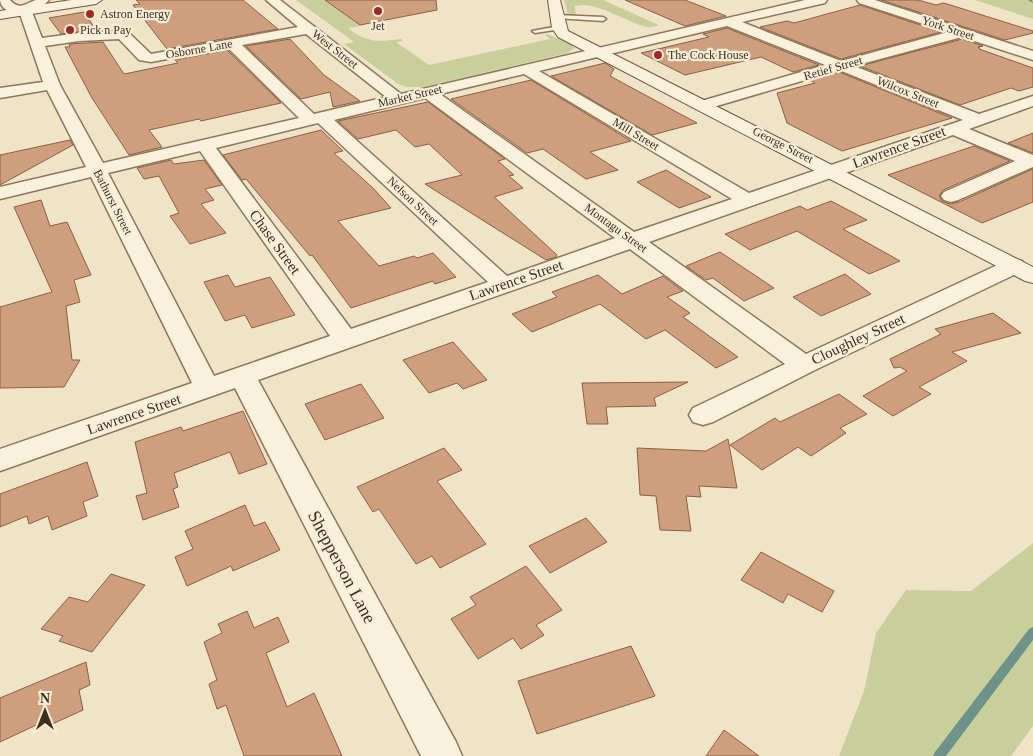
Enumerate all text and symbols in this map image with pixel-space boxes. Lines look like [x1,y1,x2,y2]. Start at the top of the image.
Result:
marker: Jet [372,5,384,17]
place label: Astron Energy [100,7,170,21]
marker: Astron Energy [84,8,96,20]
street label: York Street [920,13,977,43]
place label: Jet [371,19,385,33]
place label: Pick n Pay [80,23,131,37]
marker: Pick n Pay [64,24,76,36]
street label: West Street [309,27,361,72]
street label: Osborne Lane [164,36,234,62]
place label: The Cock House [668,48,749,62]
marker: The Cock House [652,49,664,61]
street label: Retief Street [802,53,865,83]
street label: Wilcox Street [875,73,942,111]
street label: Market Street [376,82,444,110]
street label: Mill Street [610,115,662,154]
street label: Lawrence Street [850,122,948,171]
street label: George Street [750,124,816,167]
street label: Bathurst Street [90,167,136,238]
street label: Nelson Street [384,174,442,229]
street label: Montagu Street [582,200,651,256]
street label: Chase Street [246,207,304,278]
street label: Lawrence Street [467,256,566,303]
street label: Cloughley Street [809,310,908,368]
street label: Lawrence Street [85,390,184,437]
street label: Shepperson Lane [304,507,380,627]
north arrow [20,686,70,736]
text: N [40,691,50,706]

